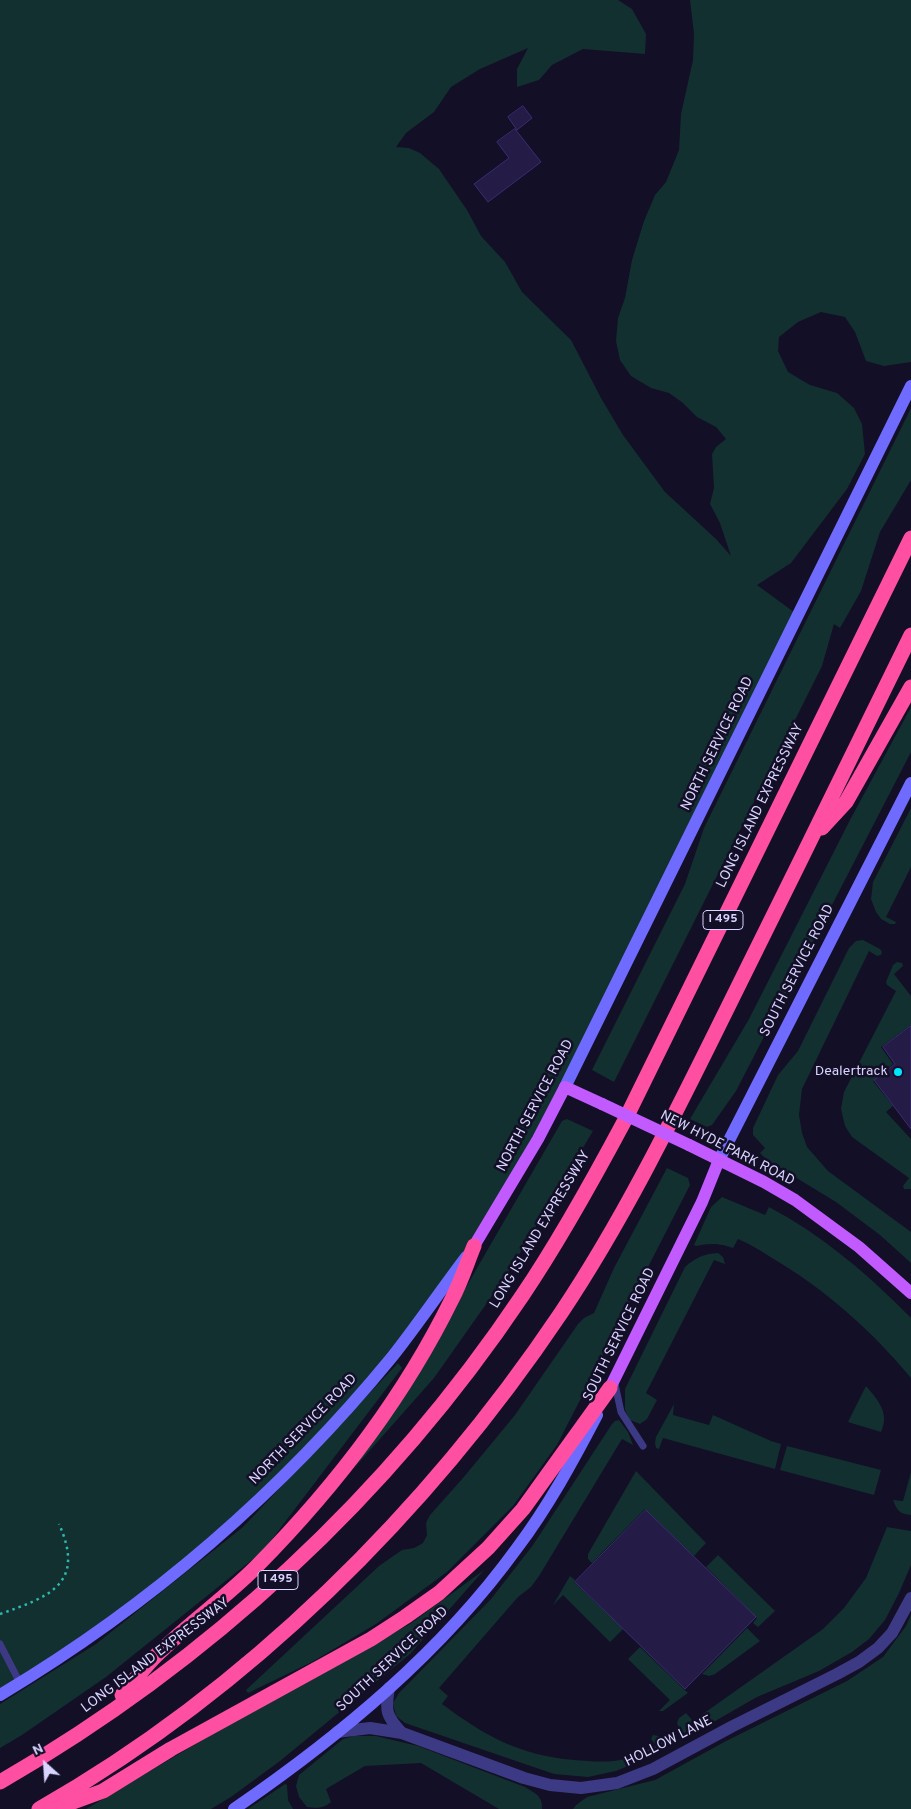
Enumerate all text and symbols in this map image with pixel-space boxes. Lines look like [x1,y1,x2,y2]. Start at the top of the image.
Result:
street label: NORTH SERVICE ROAD [678,674,758,814]
street label: LONG ISLAND EXPRESSWAY [714,721,808,891]
street label: SOUTH SERVICE ROAD [757,902,839,1040]
road number: I 495 [703,910,743,930]
street label: NORTH SERVICE ROAD [494,1037,578,1175]
place label: Dealertrack [815,1064,888,1080]
marker: Dealertrack [892,1066,904,1078]
street label: NEW HYDE PARK ROAD [657,1108,797,1190]
street label: LONG ISLAND EXPRESSWAY [487,1148,595,1312]
street label: SOUTH SERVICE ROAD [580,1266,660,1404]
street label: NORTH SERVICE ROAD [247,1371,361,1489]
road number: I 495 [258,1570,298,1590]
street label: LONG ISLAND EXPRESSWAY [79,1595,233,1717]
street label: SOUTH SERVICE ROAD [334,1604,452,1716]
street label: HOLLOW LANE [622,1713,716,1771]
north arrow [20,1739,70,1789]
text: N [30,1740,46,1760]

